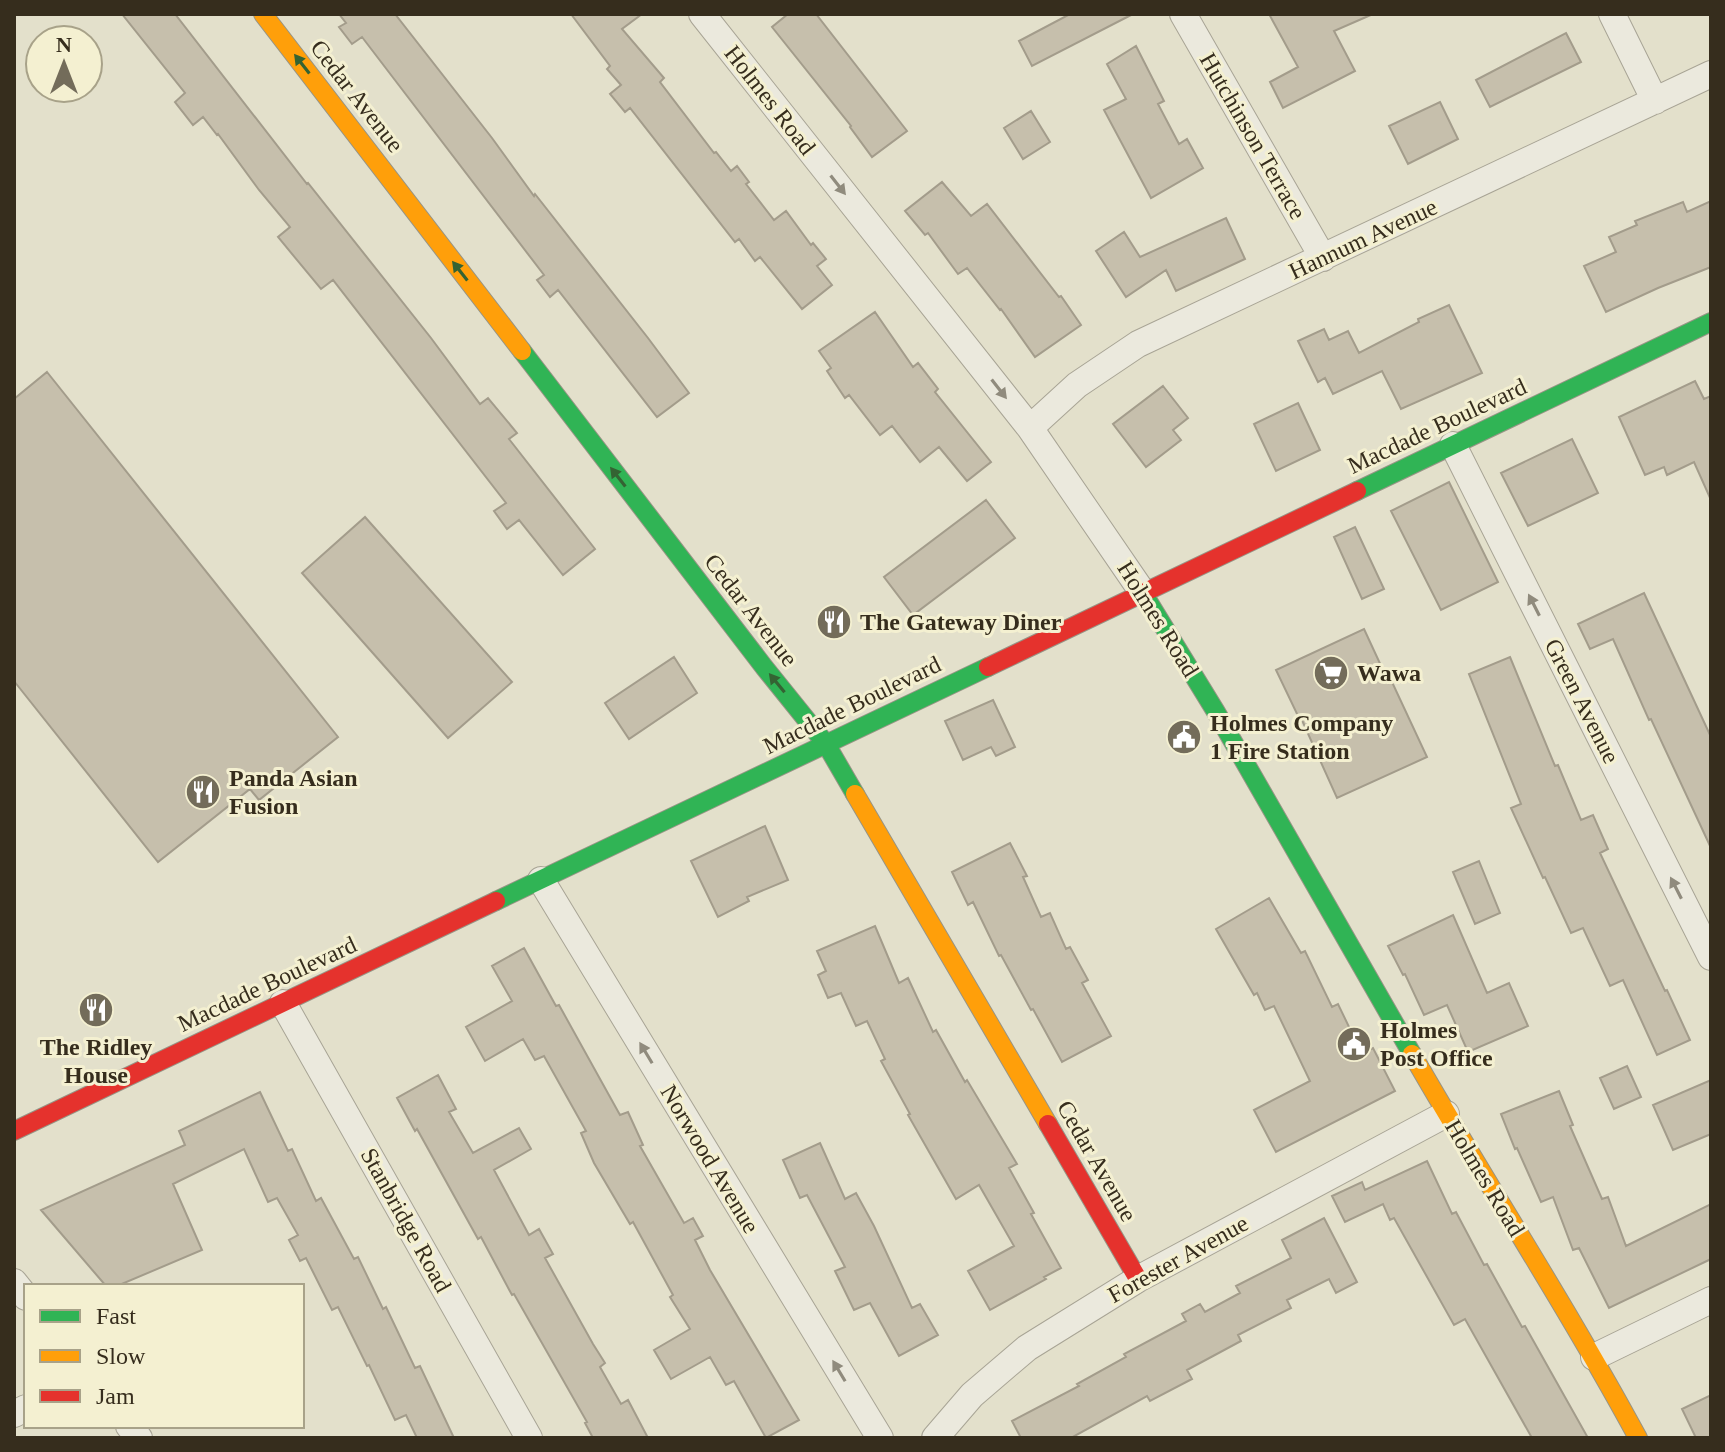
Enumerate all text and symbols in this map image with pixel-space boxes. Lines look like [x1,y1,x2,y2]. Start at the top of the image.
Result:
north arrow [24,24,104,104]
text: N [56,32,72,57]
street label: Cedar Avenue [305,35,409,157]
street label: Holmes Road [719,40,821,160]
street label: Hutchinson Terrace [1195,48,1311,224]
one-way arrow [294,54,310,75]
one-way arrow [829,175,845,195]
street label: Hannum Avenue [1285,193,1441,285]
one-way arrow [453,261,469,281]
street label: Macdade Boulevard [1344,373,1530,479]
one-way arrow [990,379,1007,399]
one-way arrow [611,467,627,487]
street label: Cedar Avenue [699,549,803,671]
street label: Holmes Road [1112,556,1204,682]
one-way arrow [1527,594,1541,617]
restaurant icon: The Gateway Diner [815,603,853,641]
place label: The Gateway Diner [860,609,1062,635]
street label: Green Avenue [1540,634,1624,768]
street label: Macdade Boulevard [759,651,945,759]
supermarket icon: Wawa [1312,654,1350,692]
place label: Wawa [1357,660,1421,686]
one-way arrow [769,673,786,693]
place label: Holmes Company 1 Fire Station [1210,710,1393,764]
public building icon: Holmes Company 1 Fire Station [1165,718,1203,756]
place label: Panda Asian Fusion [229,765,358,819]
restaurant icon: Panda Asian Fusion [184,773,222,811]
one-way arrow [1669,876,1683,899]
street label: Macdade Boulevard [174,931,360,1037]
restaurant icon: The Ridley House [77,991,115,1029]
place label: Holmes Post Office [1380,1017,1493,1071]
public building icon: Holmes Post Office [1335,1025,1373,1063]
place label: The Ridley House [40,1034,152,1088]
one-way arrow [639,1042,653,1064]
street label: Norwood Avenue [656,1080,764,1238]
street label: Cedar Avenue [1052,1096,1142,1226]
street label: Holmes Road [1440,1115,1530,1241]
street label: Stanbridge Road [356,1143,456,1297]
street label: Forester Avenue [1103,1210,1253,1308]
legend [24,1284,304,1428]
text: Fast [96,1303,136,1329]
text: Slow [96,1343,146,1369]
one-way arrow [833,1360,847,1382]
text: Jam [96,1383,135,1409]

